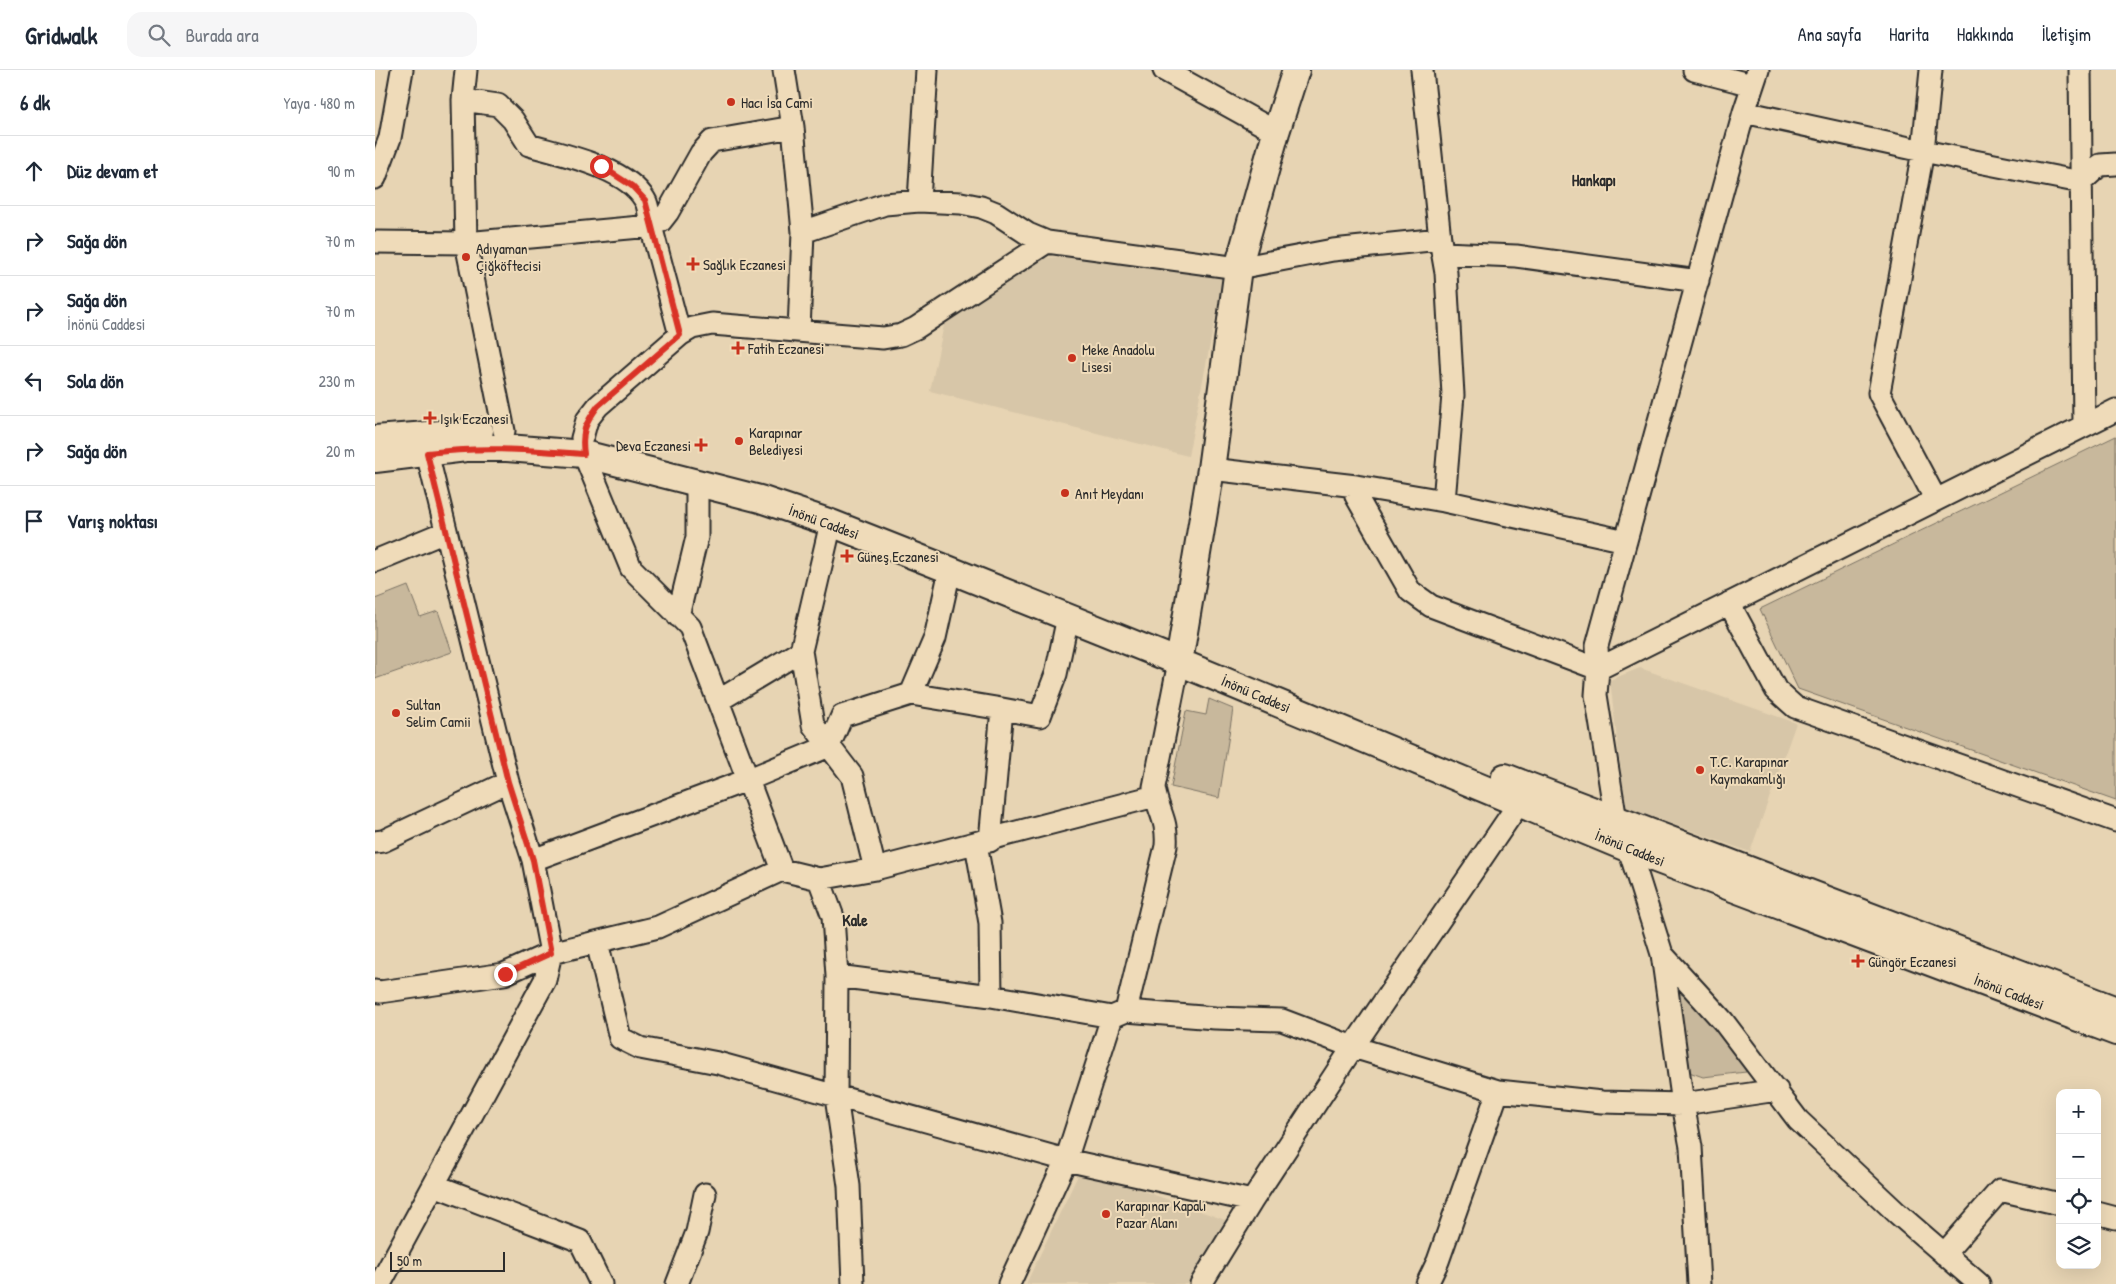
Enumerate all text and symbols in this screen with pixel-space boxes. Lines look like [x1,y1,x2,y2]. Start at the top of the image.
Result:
search box [127,12,477,57]
text: Gridwalk [25,19,97,51]
icon: search [145,21,173,49]
text: Burada ara [185,22,259,48]
text: Ana sayfa [1798,22,1861,47]
text: Harita [1889,22,1929,47]
text: Hakkında [1957,22,2013,47]
text: İletişim [2041,22,2091,47]
text: 6 dk [20,88,50,117]
text: Yaya · 480 m [283,92,355,114]
place label: Hacı İsa Cami [741,92,813,113]
marker: Hacı İsa Cami [725,96,737,108]
route start [590,155,613,178]
icon: ahead [20,157,48,185]
text: Düz devam et [67,158,158,184]
text: 90 m [327,160,355,182]
district label: Hankapı [1572,169,1616,192]
icon: right [20,227,48,255]
text: Sağa dön [67,228,127,254]
text: 70 m [325,230,355,252]
place label: Adıyaman Çiğköftecisi [476,238,541,276]
marker: Adıyaman Çiğköftecisi [460,251,472,263]
place label: Sağlık Eczanesi [703,254,786,275]
marker: Sağlık Eczanesi [687,258,699,270]
text: Sağa dön [67,287,127,313]
icon: right [20,297,48,325]
text: 70 m [325,300,355,322]
text: İnönü Caddesi [67,313,145,335]
place label: Fatih Eczanesi [747,338,824,359]
place label: Meke Anadolu Lisesi [1082,339,1154,377]
marker: Fatih Eczanesi [732,342,744,354]
marker: Meke Anadolu Lisesi [1066,352,1078,364]
icon: left [20,367,48,395]
text: Sola dön [67,368,124,394]
text: 230 m [319,370,355,392]
place label: Işık Eczanesi [440,408,509,429]
marker: Işık Eczanesi [424,412,436,424]
place label: Karapınar Belediyesi [749,422,803,460]
place label: Deva Eczanesi [616,435,691,456]
marker: Karapınar Belediyesi [733,435,745,447]
icon: right [20,437,48,465]
text: Sağa dön [67,438,127,464]
marker: Deva Eczanesi [695,439,707,451]
text: 20 m [326,440,355,462]
place label: Anıt Meydanı [1075,483,1144,504]
marker: Anıt Meydanı [1059,487,1071,499]
street label: İnönü Caddesi [786,500,862,544]
icon: arrive [20,507,48,535]
text: Varış noktası [67,508,158,534]
place label: Güneş Eczanesi [857,546,939,567]
marker: Güneş Eczanesi [841,550,853,562]
street label: İnönü Caddesi [1218,670,1294,718]
place label: Sultan Selim Camii [406,694,471,732]
marker: Sultan Selim Camii [390,707,402,719]
place label: T.C. Karapınar Kaymakamlığı [1710,751,1789,789]
marker: T.C. Karapınar Kaymakamlığı [1694,764,1706,776]
street label: İnönü Caddesi [1592,824,1668,872]
district label: Kale [842,909,868,931]
place label: Güngör Eczanesi [1868,951,1957,972]
marker: Güngör Eczanesi [1852,955,1864,967]
route end [494,963,517,986]
street label: İnönü Caddesi [1971,969,2047,1015]
map controls [2056,1089,2101,1269]
button: + [2056,1089,2101,1134]
button: − [2056,1134,2101,1179]
button: locate [2056,1179,2101,1224]
place label: Karapınar Kapalı Pazar Alanı [1116,1195,1206,1233]
marker: Karapınar Kapalı Pazar Alanı [1100,1208,1112,1220]
button: layers [2056,1224,2101,1269]
scale bar [390,1249,505,1272]
text: 50 m [397,1251,422,1270]

